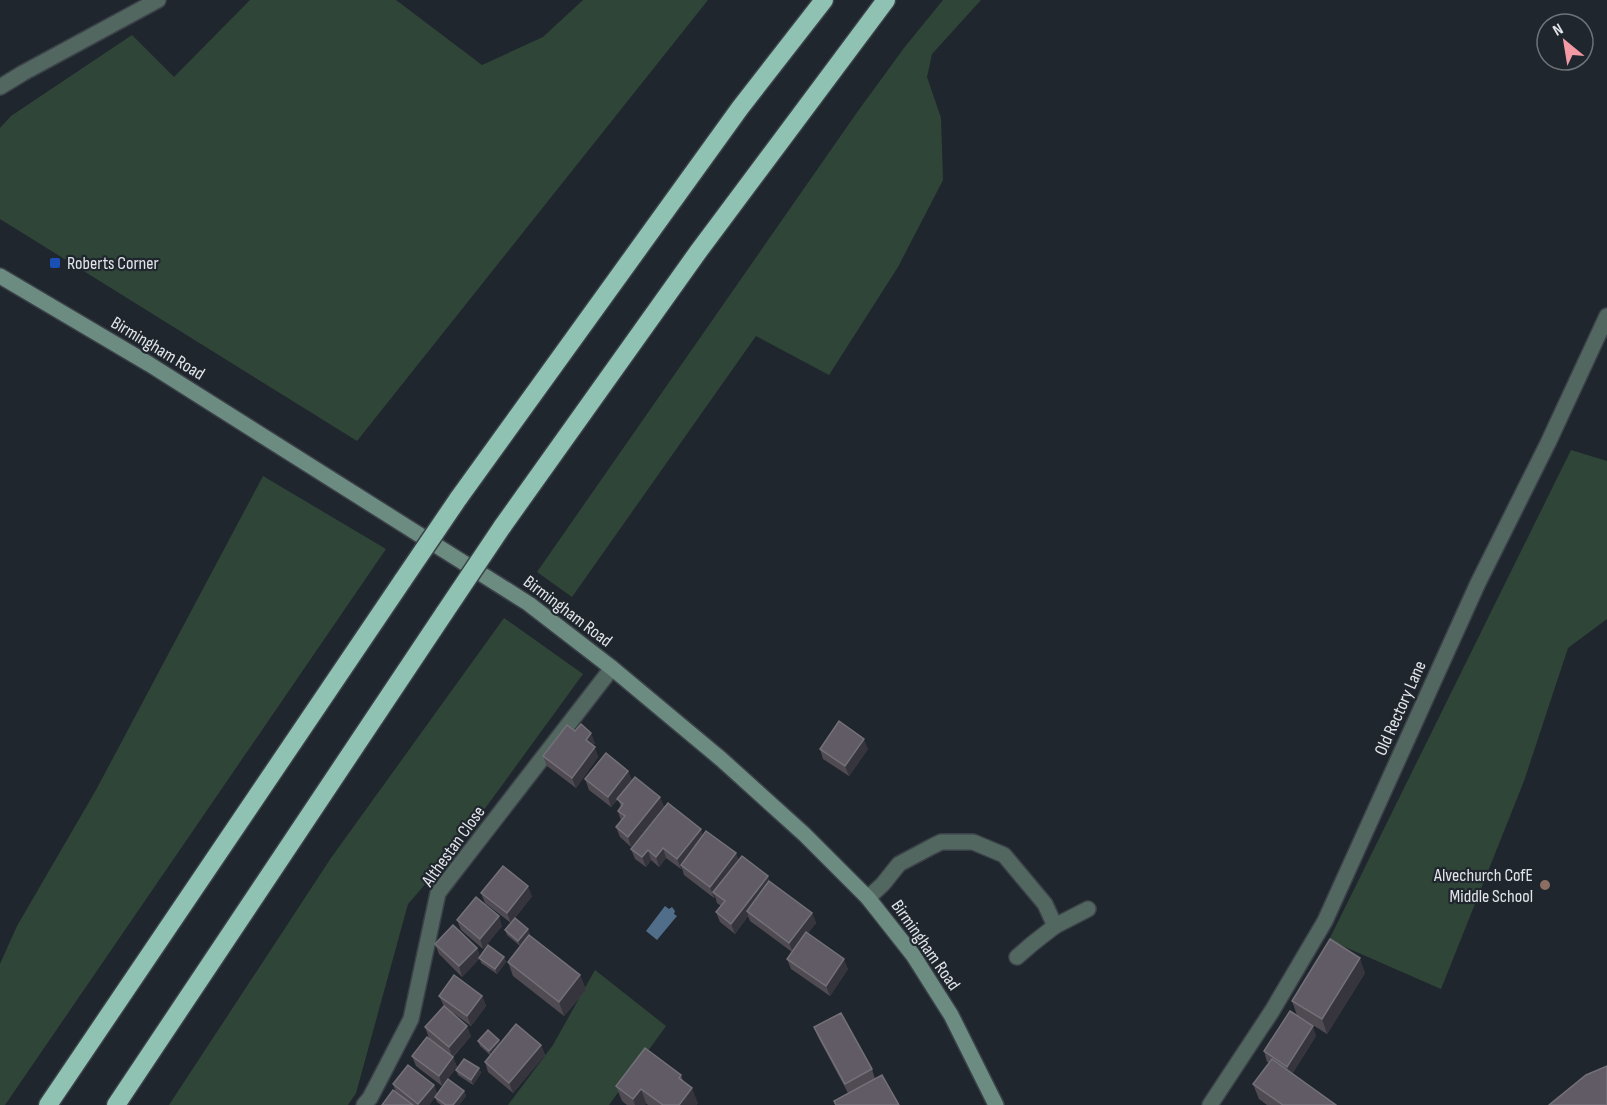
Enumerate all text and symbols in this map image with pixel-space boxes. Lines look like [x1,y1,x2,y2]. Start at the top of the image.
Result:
north arrow [1535,12,1595,72]
text: N [1550,20,1567,41]
place label: Roberts Corner [67,253,159,274]
marker: Roberts Corner [48,256,62,270]
street label: Birmingham Road [107,312,208,385]
street label: Birmingham Road [519,571,616,651]
street label: Old Rectory Lane [1370,658,1431,759]
street label: Althestan Close [417,802,490,891]
place label: Alvechurch CofE Middle School [1433,865,1533,907]
marker: Alvechurch CofE Middle School [1538,878,1552,892]
street label: Birmingham Road [887,896,964,994]

